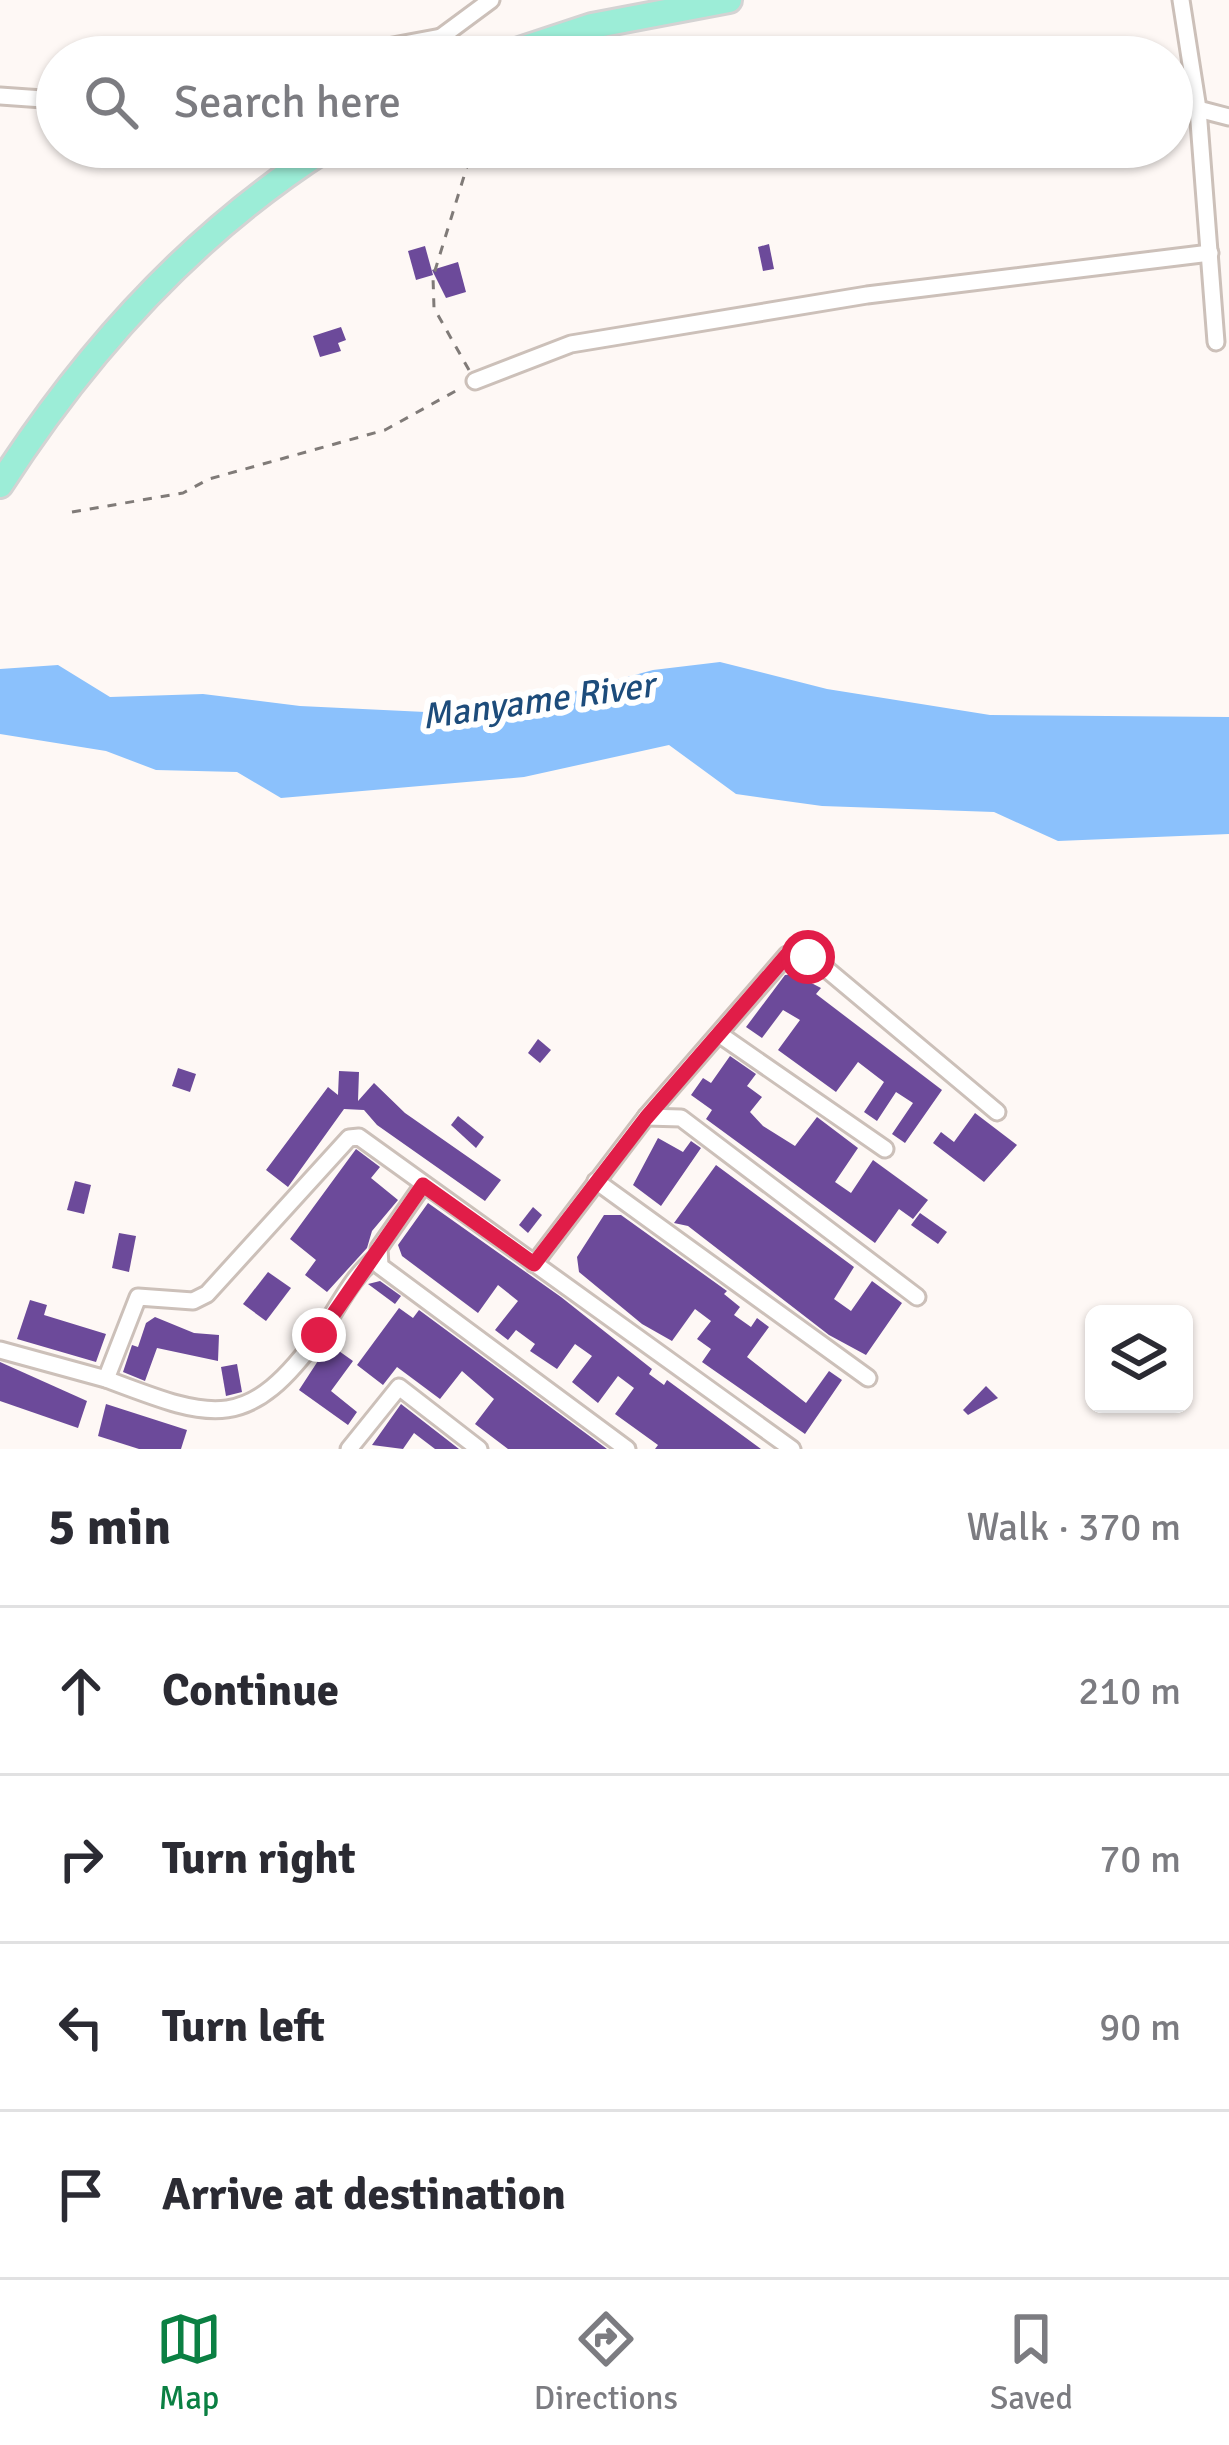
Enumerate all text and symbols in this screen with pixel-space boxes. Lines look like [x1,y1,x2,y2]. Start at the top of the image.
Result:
search box [36,36,1193,168]
icon: search [78,69,144,135]
text: Search here [174,75,401,130]
water label: Manyame River [419,662,662,740]
route start [781,930,835,984]
map controls [1085,1305,1193,1413]
button: layers [1085,1305,1193,1413]
route end [292,1308,346,1362]
text: 5 min [48,1496,171,1559]
text: Walk · 370 m [967,1503,1181,1551]
icon: ahead [48,1658,114,1724]
text: Continue [162,1663,339,1718]
text: 210 m [1078,1667,1181,1715]
icon: right [48,1826,114,1892]
text: Turn right [162,1831,356,1886]
text: 70 m [1099,1835,1181,1883]
icon: left [48,1994,114,2060]
text: Turn left [162,1999,325,2054]
text: 90 m [1099,2003,1181,2051]
icon: arrive [48,2162,114,2228]
text: Arrive at destination [162,2167,566,2222]
tab: Map [156,2306,222,2419]
tab: Directions [534,2306,678,2419]
tab: Saved [990,2306,1073,2419]

